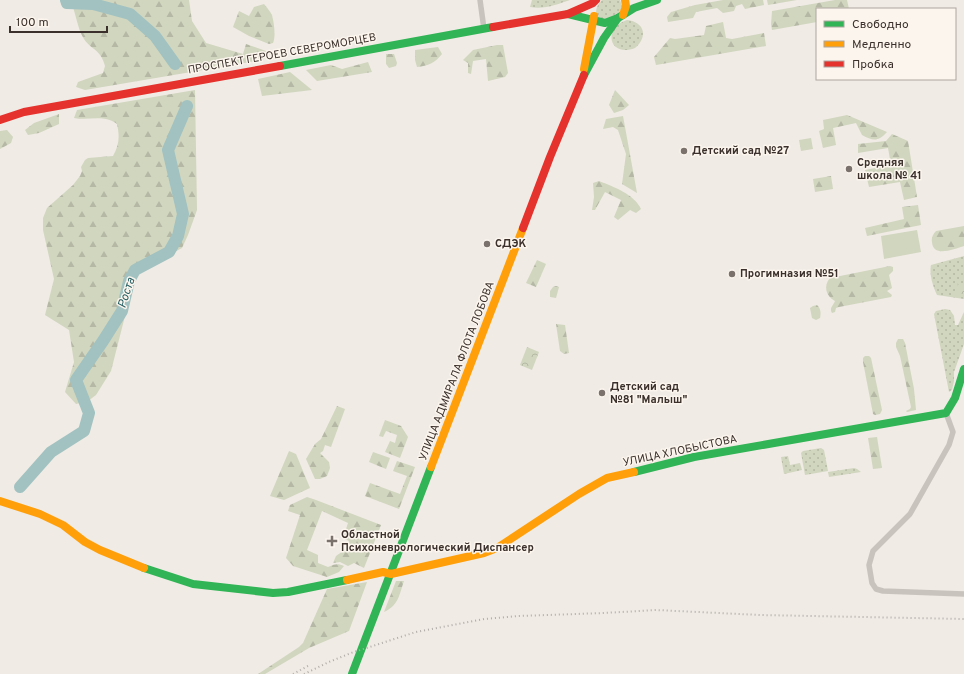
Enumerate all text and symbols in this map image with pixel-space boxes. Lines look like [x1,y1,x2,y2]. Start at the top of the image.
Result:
scale bar [10,8,107,34]
legend [816,8,956,80]
text: 100 m [16,15,49,31]
text: Свободно [852,17,909,33]
street label: ПРОСПЕКТ ГЕРОЕВ СЕВЕРОМОРЦЕВ [187,31,377,77]
text: Медленно [852,37,912,53]
text: Пробка [852,57,894,73]
place label: Детский сад №27 [692,144,789,158]
marker: Детский сад №27 [679,146,689,156]
place label: Средняя школа № 41 [857,156,922,183]
marker: Средняя школа № 41 [844,164,854,174]
place label: СДЭК [495,237,527,251]
marker: СДЭК [482,239,492,249]
place label: Прогимназия №51 [740,267,839,281]
marker: Прогимназия №51 [727,269,737,279]
water label: Роста [115,275,140,310]
street label: УЛИЦА АДМИРАЛА ФЛОТА ЛОБОВА [416,279,498,463]
place label: Детский сад №81 "Малыш" [610,380,687,407]
marker: Детский сад №81 "Малыш" [597,388,607,398]
street label: УЛИЦА ХЛОБЫСТОВА [622,432,738,470]
place label: Областной Психоневрологический Диспансер [341,528,534,555]
marker: Областной Психоневрологический Диспансер [326,535,338,547]

